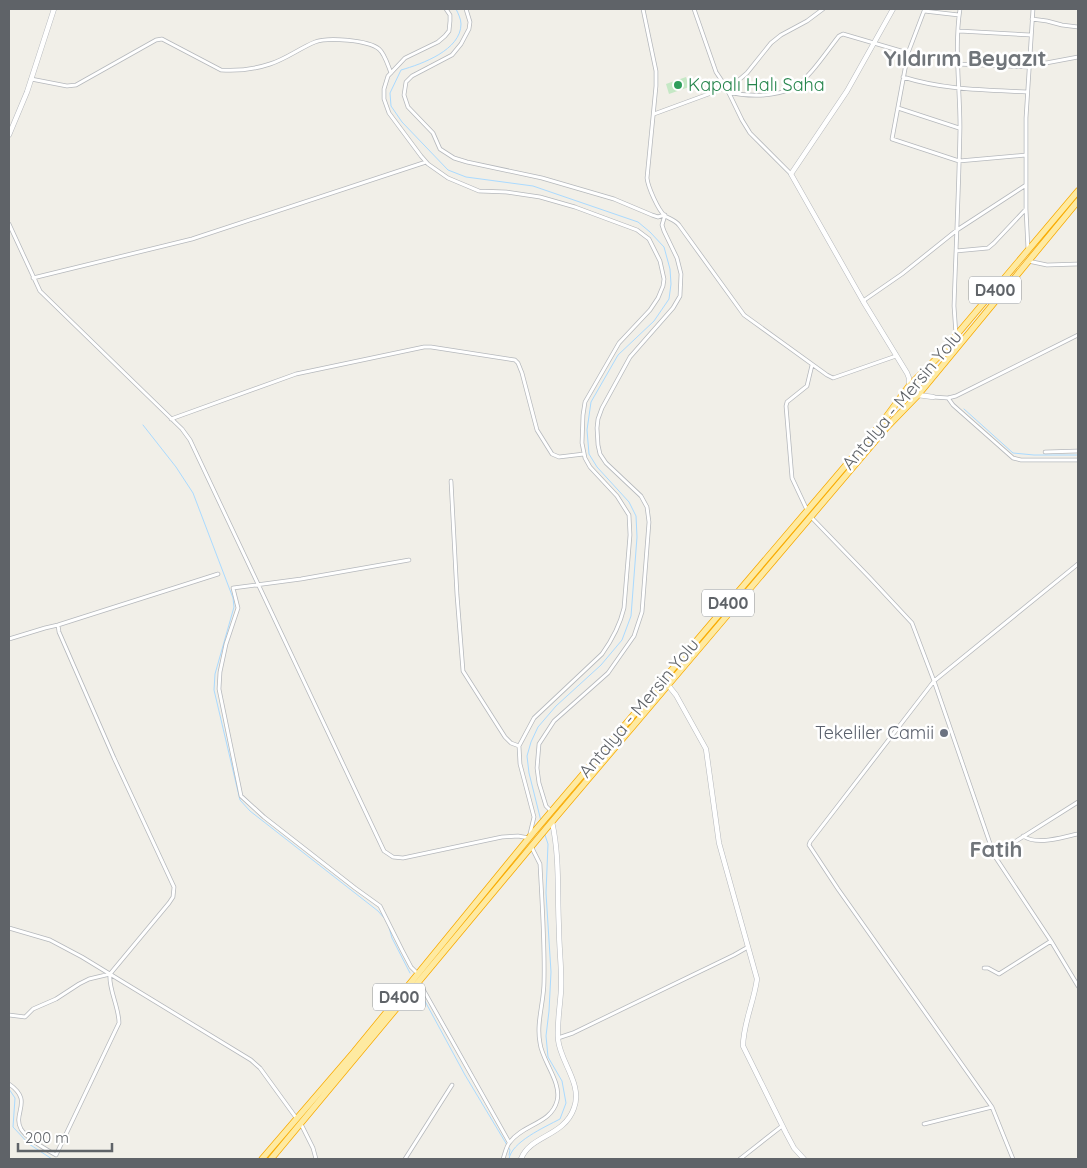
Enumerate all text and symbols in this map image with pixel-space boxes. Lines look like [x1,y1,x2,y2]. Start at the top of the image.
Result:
district label: Yıldırım Beyazıt [883,44,1047,72]
place label: Kapalı Halı Saha [688,73,825,96]
marker: Kapalı Halı Saha [672,79,684,91]
road number: D400 [969,276,1021,304]
street label: Antalya - Mersin Yolu [837,325,967,474]
road number: D400 [702,590,754,616]
street label: Antalya - Mersin Yolu [574,633,704,782]
place label: Tekeliler Camii [815,721,934,744]
marker: Tekeliler Camii [938,727,950,739]
district label: Fatih [970,835,1022,863]
road number: D400 [373,984,425,1010]
scale bar [18,1120,111,1152]
text: 200 m [25,1128,69,1147]

